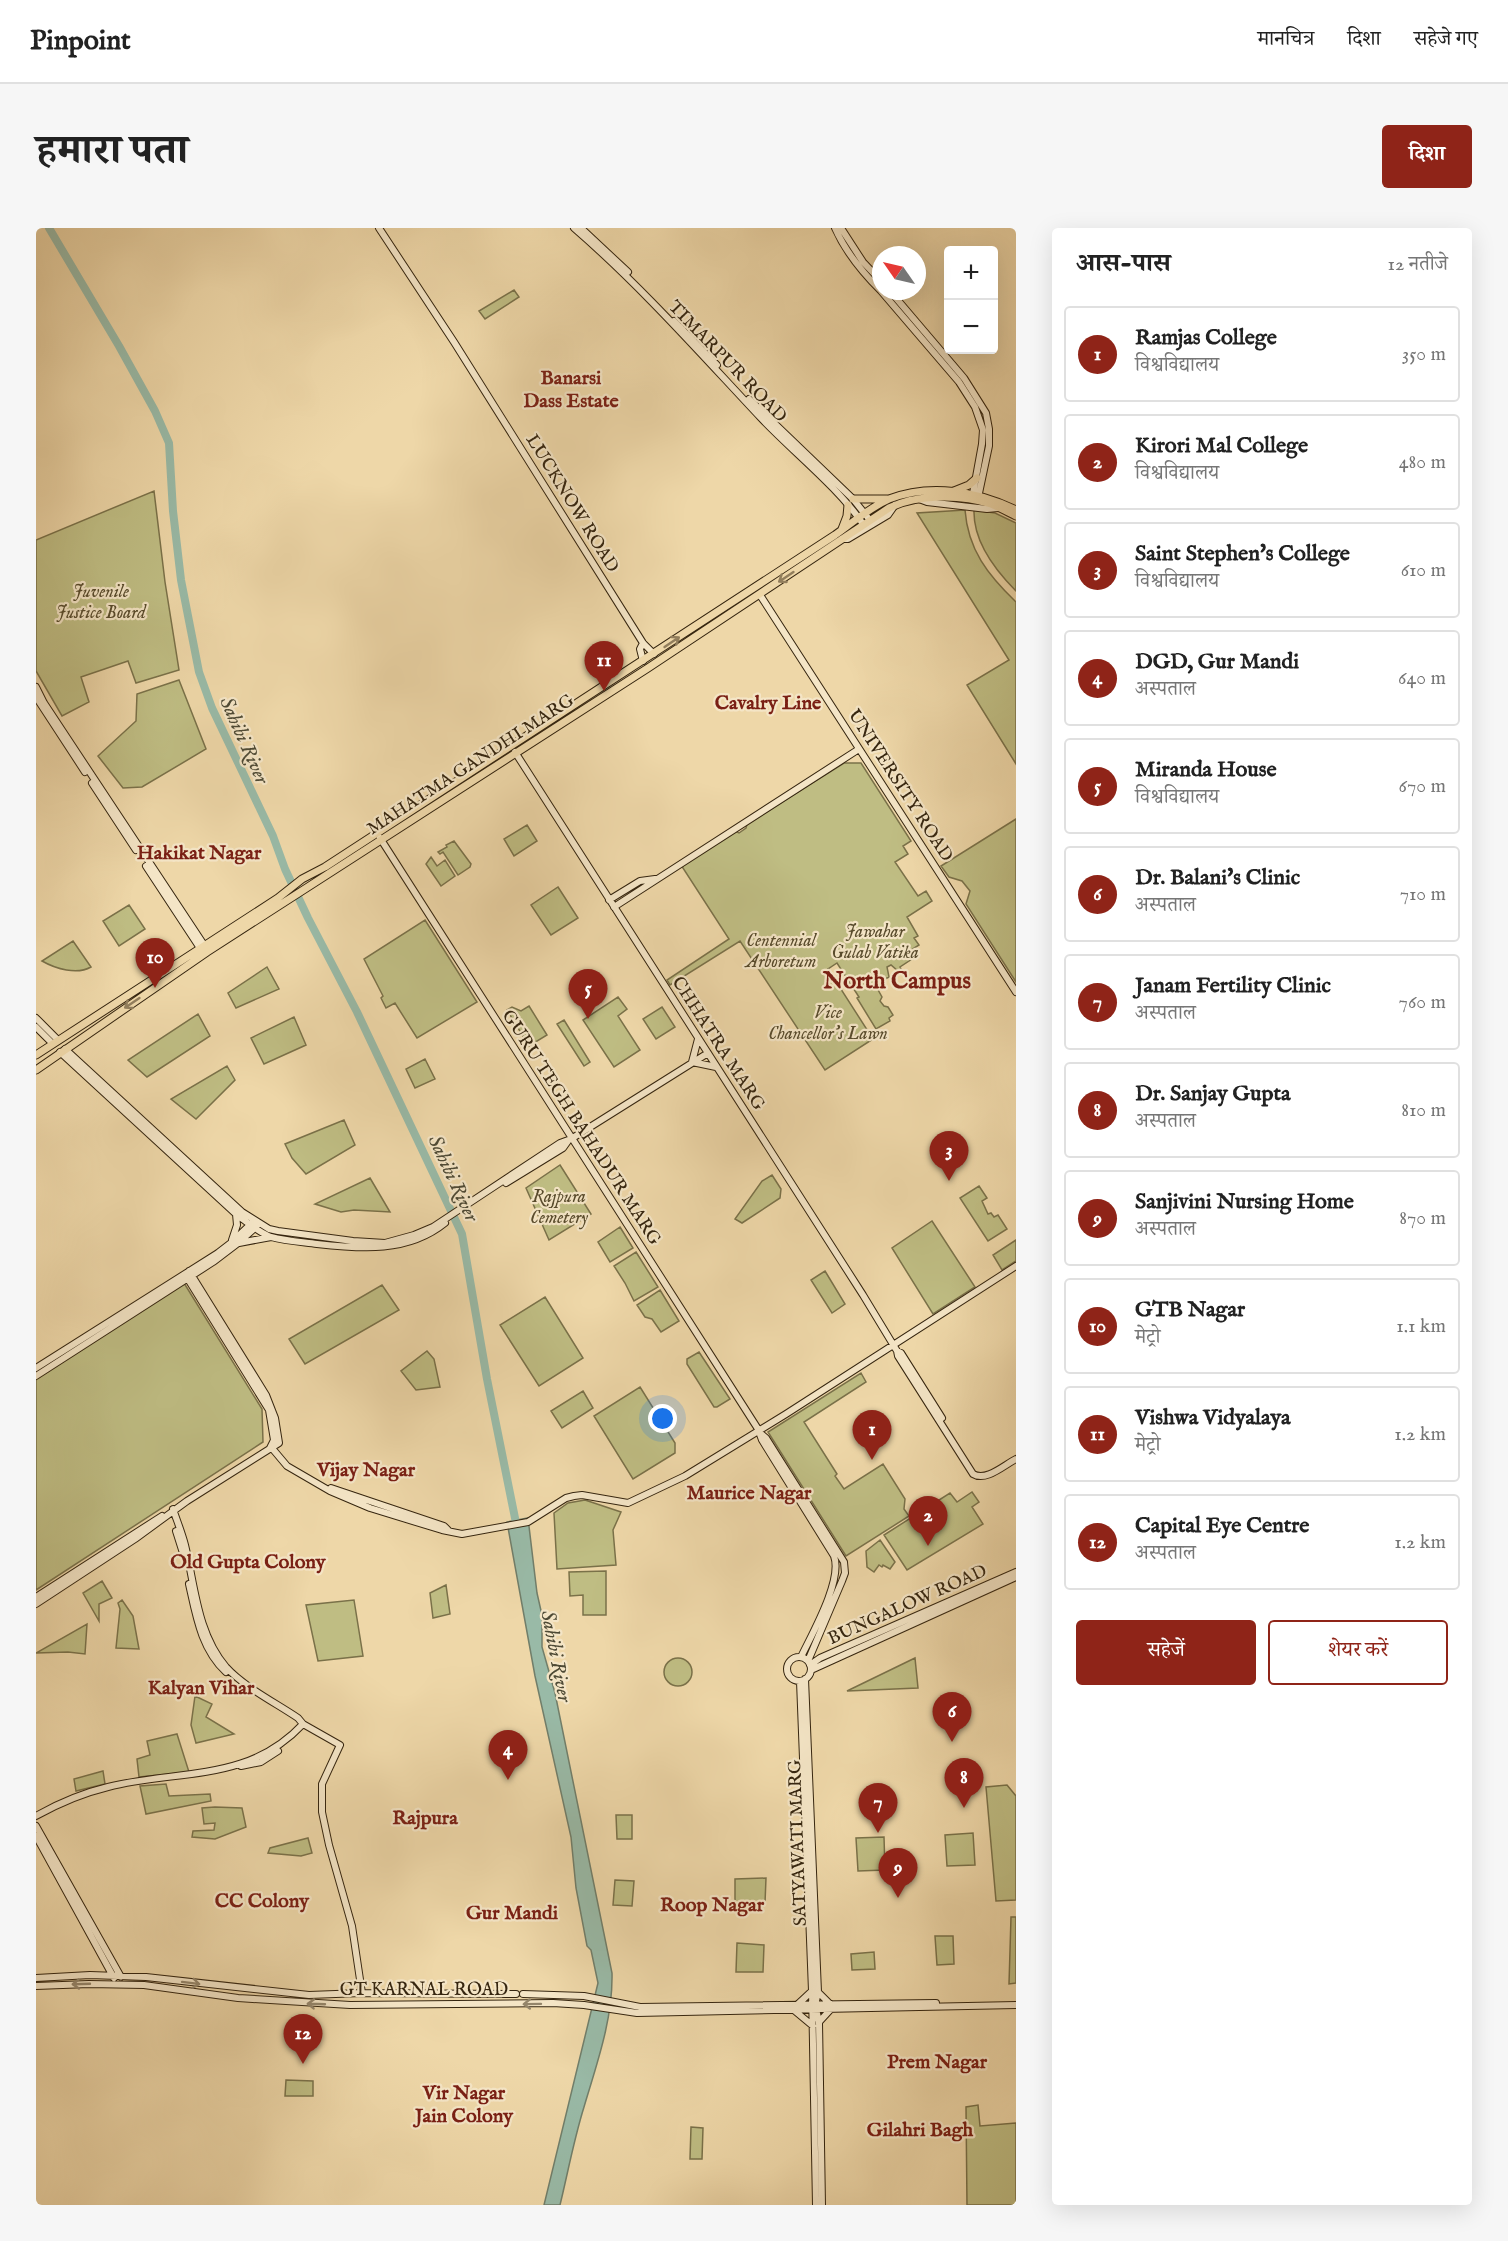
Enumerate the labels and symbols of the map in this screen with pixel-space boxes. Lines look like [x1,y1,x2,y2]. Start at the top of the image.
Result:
north arrow [872,246,926,300]
street label: TIMARPUR ROAD [663,296,791,428]
district label: Banarsi Dass Estate [523,366,620,414]
street label: LUCKNOW ROAD [520,430,624,577]
one-way arrow [779,571,795,583]
park label: Juvenile Justice Board [56,581,147,625]
one-way arrow [664,635,681,648]
pin: 11 [584,642,624,691]
street label: MAHATMA GANDHI MARG [363,689,579,841]
district label: Cavalry Line [715,691,822,716]
water label: Sahibi River [213,693,274,789]
street label: UNIVERSITY ROAD [842,705,958,866]
district label: Hakikat Nagar [137,841,262,866]
park label: Jawahar Gulab Vatika [831,921,919,965]
park label: Centennial Arboretum [744,930,818,974]
pin: 10 [136,938,174,988]
district label: North Campus [822,966,971,997]
pin: 5 [568,970,608,1019]
street label: CHHATRA MARG [666,973,770,1116]
one-way arrow [124,997,141,1009]
park label: Vice Chancellor's Lawn [768,1002,888,1046]
street label: GURU TEGH BAHADUR MARG [496,1006,666,1250]
water label: Sahibi River [422,1131,484,1227]
pin: 3 [930,1132,968,1181]
park label: Rajpura Cemetery [530,1186,588,1230]
your location [648,1404,677,1433]
pin: 1 [852,1410,892,1460]
district label: Vijay Nagar [316,1458,416,1483]
district label: Maurice Nagar [687,1481,812,1506]
pin: 2 [908,1496,948,1546]
district label: Old Gupta Colony [170,1550,327,1575]
street label: BUNGALOW ROAD [825,1560,991,1651]
water label: Sahibi River [534,1608,577,1705]
district label: Kalyan Vihar [148,1676,255,1701]
pin: 6 [932,1692,972,1742]
pin: 4 [488,1730,528,1780]
pin: 8 [944,1758,984,1808]
street label: SATYAWATI MARG [784,1759,813,1927]
pin: 7 [858,1784,898,1833]
district label: Rajpura [392,1806,458,1831]
pin: 9 [878,1848,918,1898]
district label: CC Colony [215,1889,310,1914]
district label: Roop Nagar [660,1893,765,1918]
district label: Gur Mandi [466,1901,559,1926]
one-way arrow [181,1977,200,1988]
one-way arrow [71,1979,91,1990]
street label: GT KARNAL ROAD [340,1979,508,2002]
one-way arrow [307,1998,327,2009]
one-way arrow [523,1998,543,2010]
pin: 12 [284,2014,322,2064]
district label: Prem Nagar [887,2050,988,2075]
district label: Vir Nagar Jain Colony [412,2081,514,2129]
district label: Gilahri Bagh [867,2118,974,2143]

